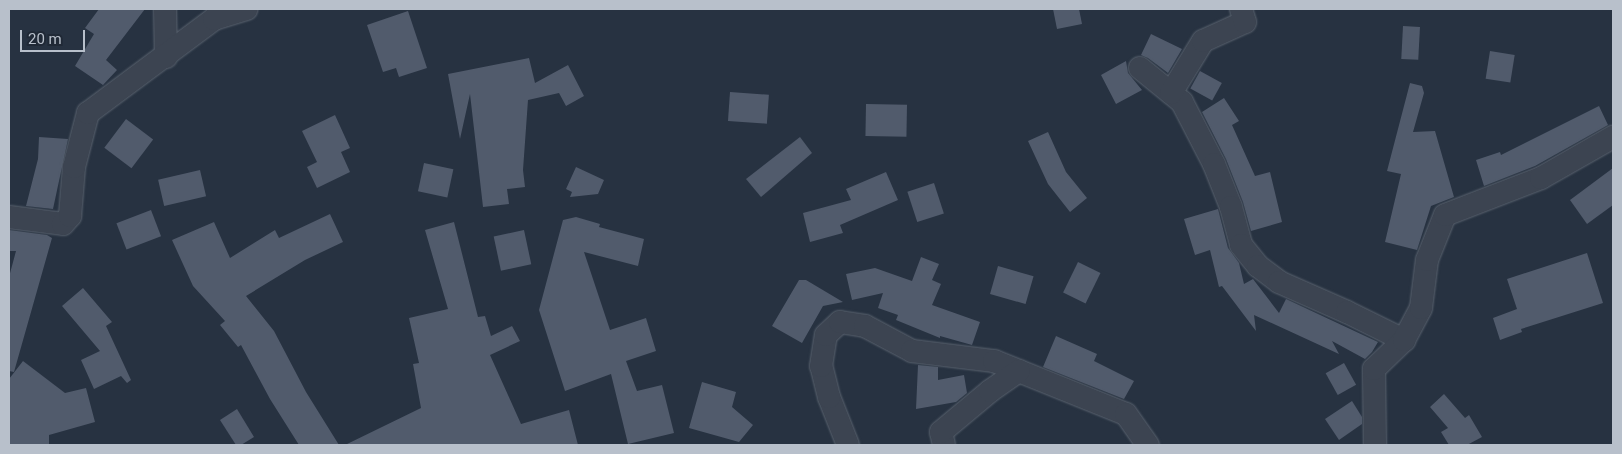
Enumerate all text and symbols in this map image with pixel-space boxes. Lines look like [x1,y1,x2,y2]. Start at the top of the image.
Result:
scale bar [22,20,88,52]
text: 20 m [28,30,62,48]

